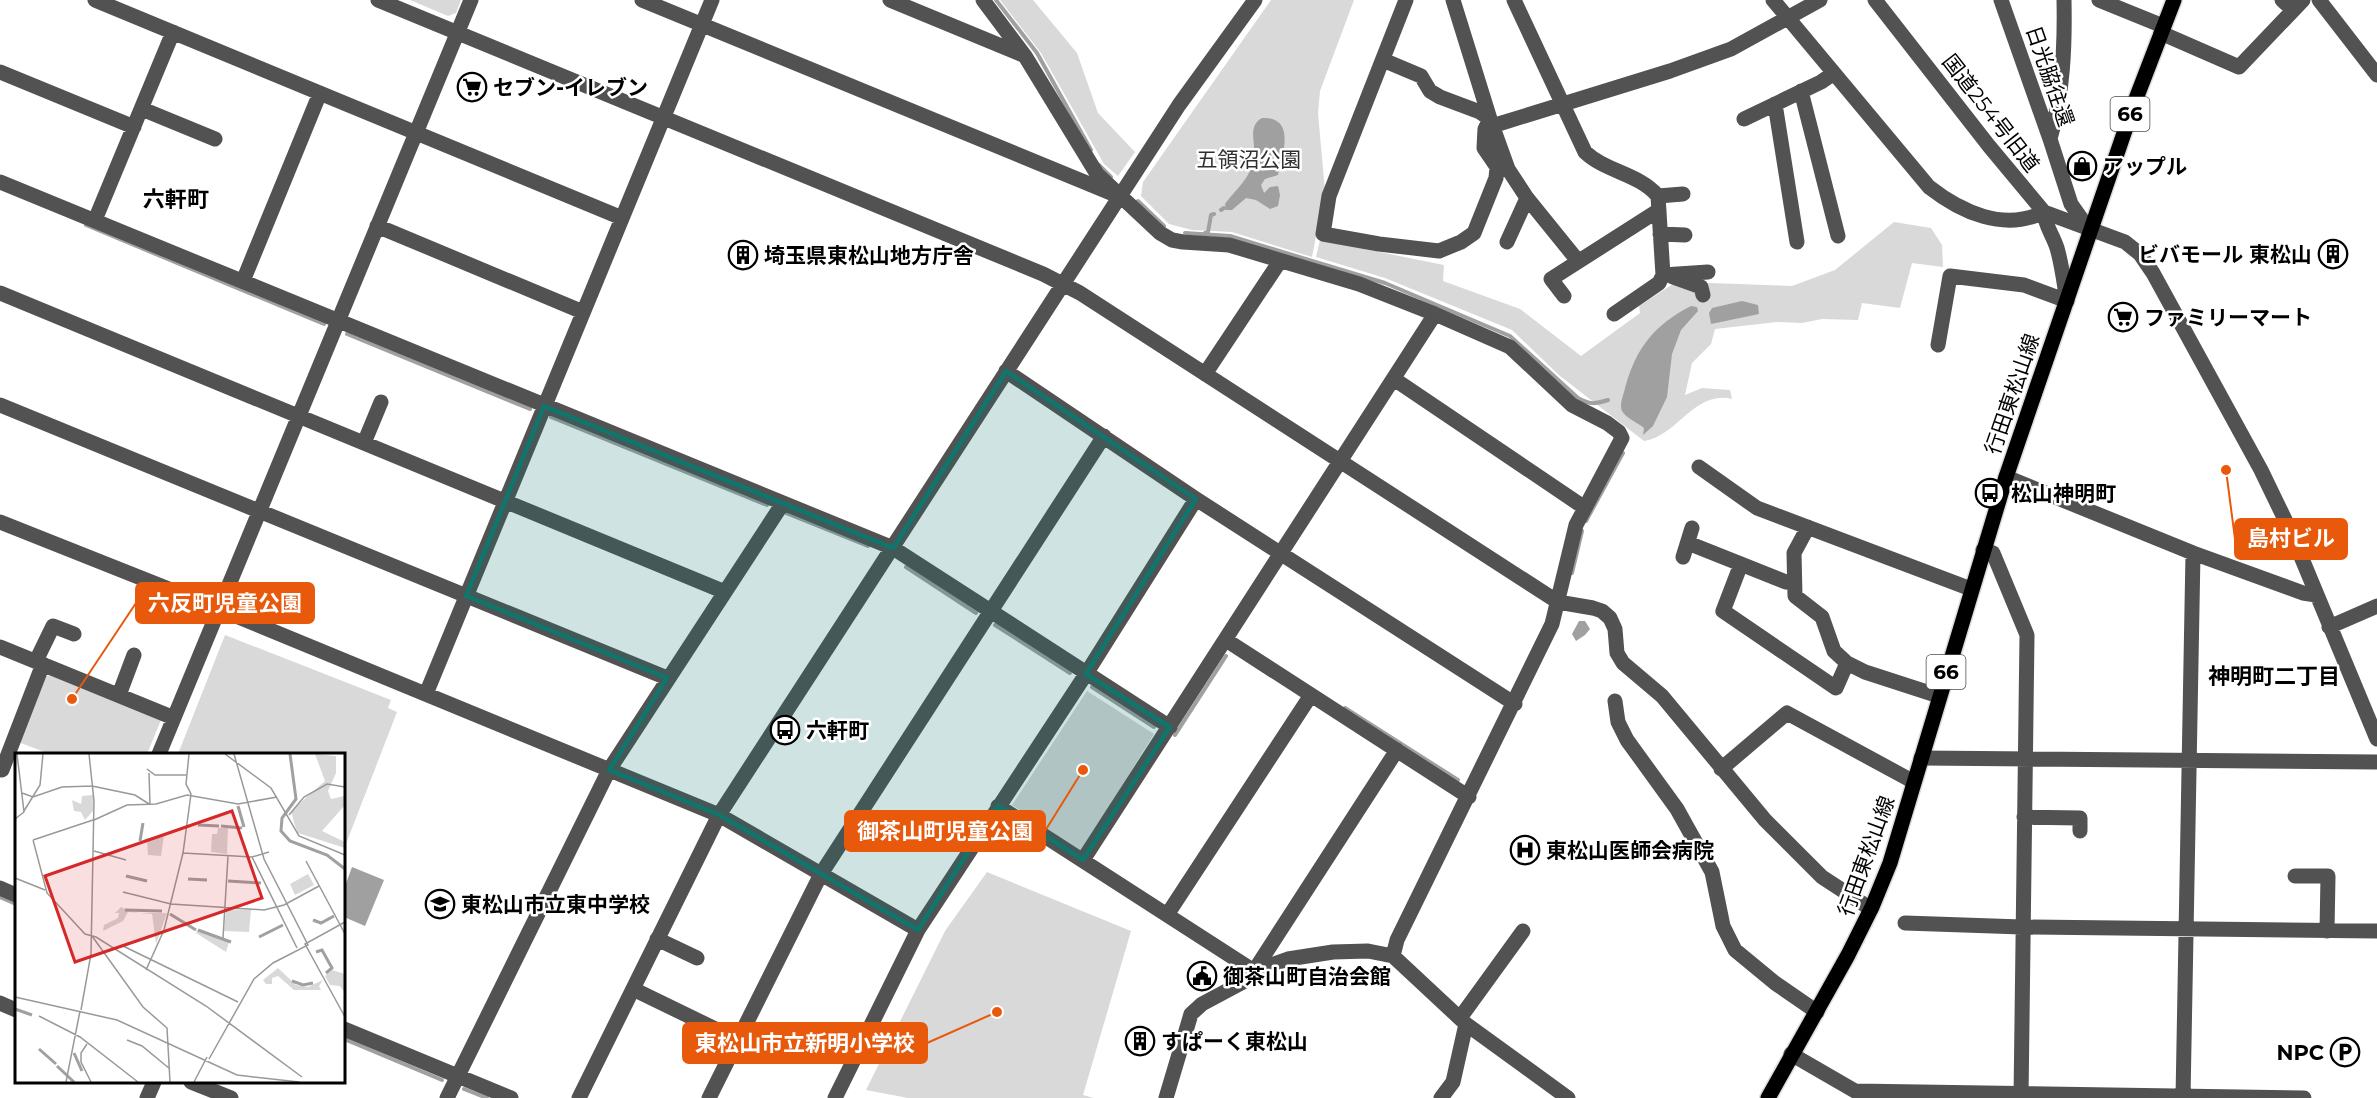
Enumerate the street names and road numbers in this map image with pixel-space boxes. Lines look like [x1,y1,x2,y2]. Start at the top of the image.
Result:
street label: 日光脇往還 [2021,22,2079,130]
street label: 国道254号旧道 [1937,49,2045,177]
road number: 66 [2110,97,2150,131]
street label: 行田東松山線 [1980,330,2044,458]
road number: 66 [1926,655,1966,689]
street label: 行田東松山線 [1833,793,1899,919]

